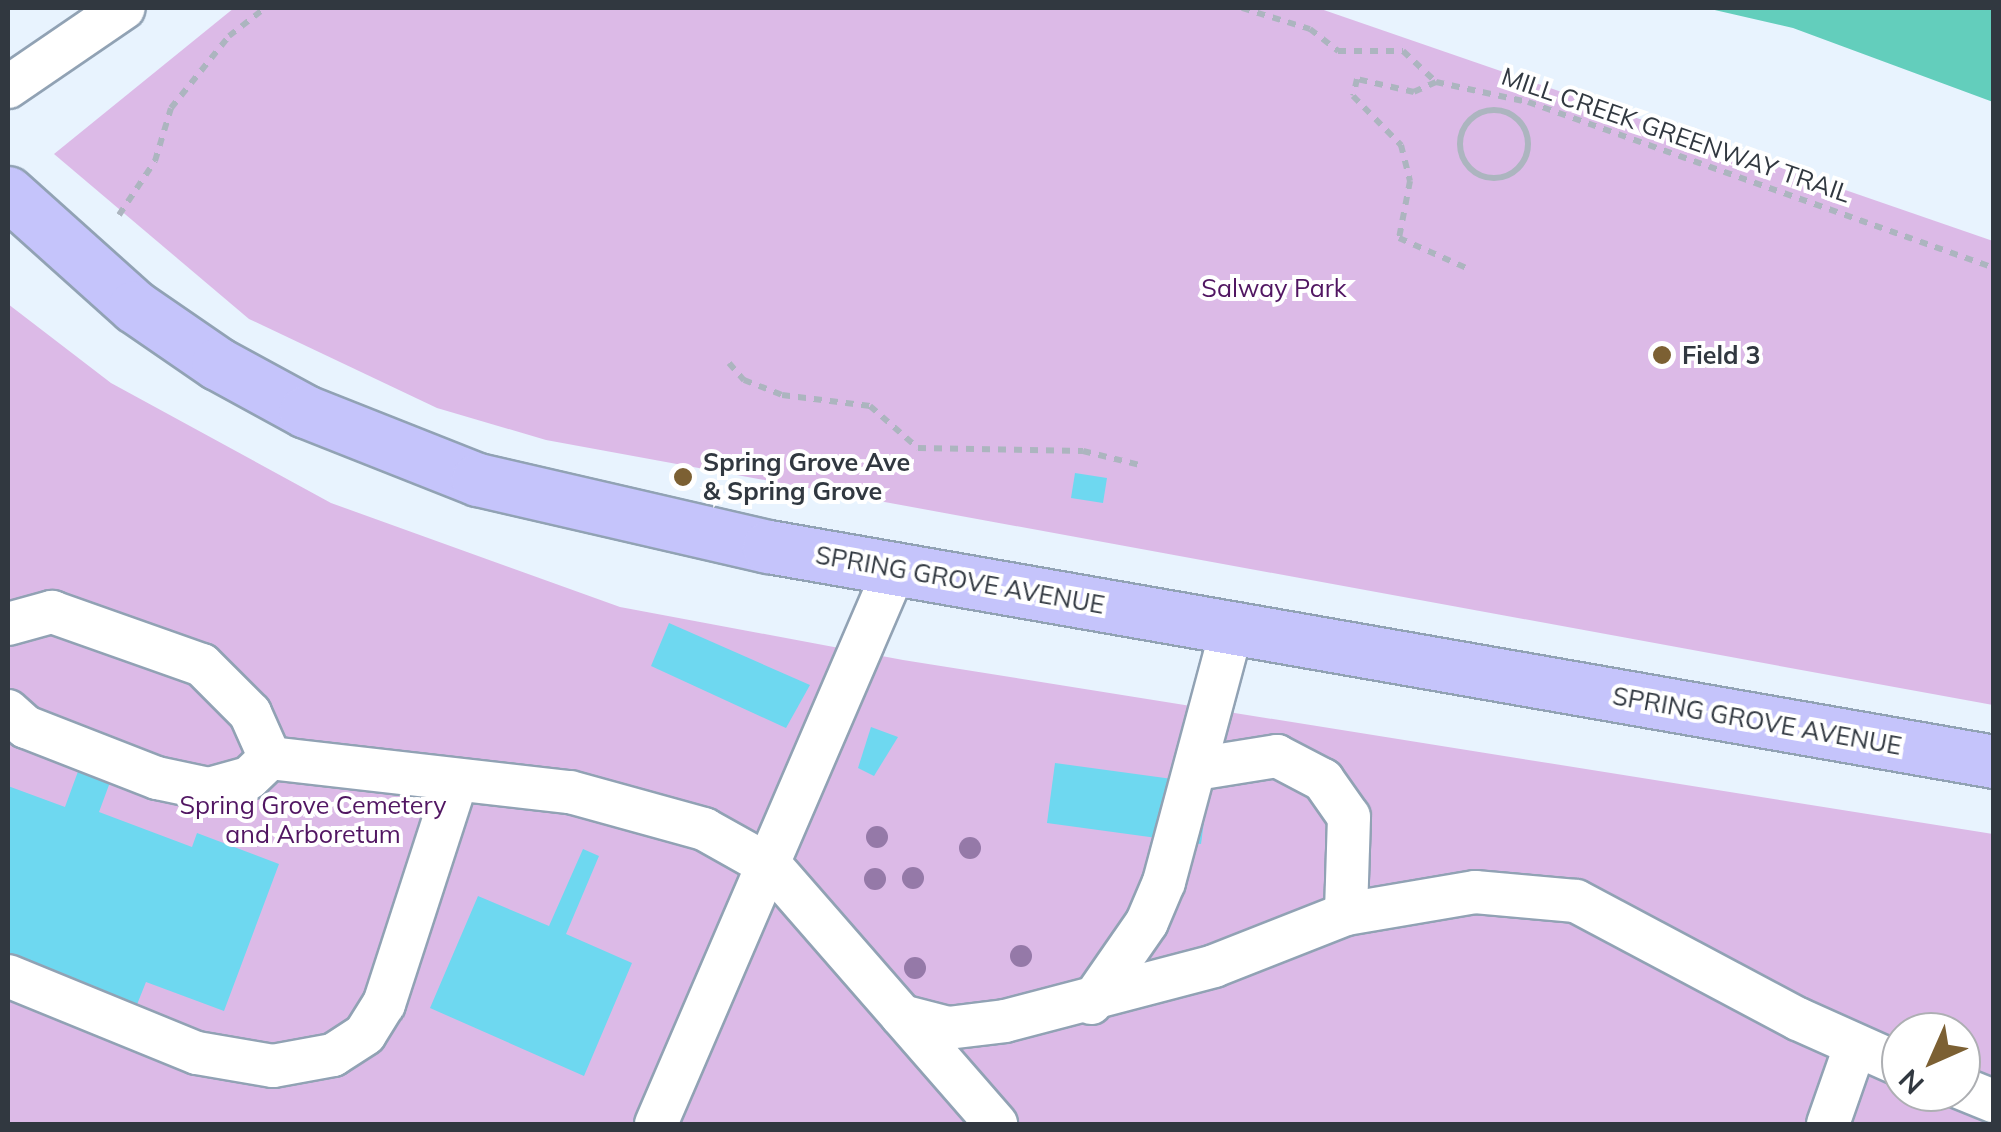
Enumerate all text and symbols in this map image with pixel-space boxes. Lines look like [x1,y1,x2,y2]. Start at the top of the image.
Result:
street label: MILL CREEK GREENWAY TRAIL [1498,61,1854,209]
park label: Salway Park [1201,273,1347,303]
place label: Field 3 [1682,340,1760,370]
marker: Field 3 [1651,344,1673,366]
place label: Spring Grove Ave & Spring Grove [703,448,910,507]
marker: Spring Grove Ave & Spring Grove [672,466,694,488]
street label: SPRING GROVE AVENUE [813,540,1107,620]
street label: SPRING GROVE AVENUE [1610,681,1904,761]
park label: Spring Grove Cemetery and Arboretum [179,791,447,850]
north arrow [1881,1012,1981,1112]
text: N [1891,1062,1931,1102]

